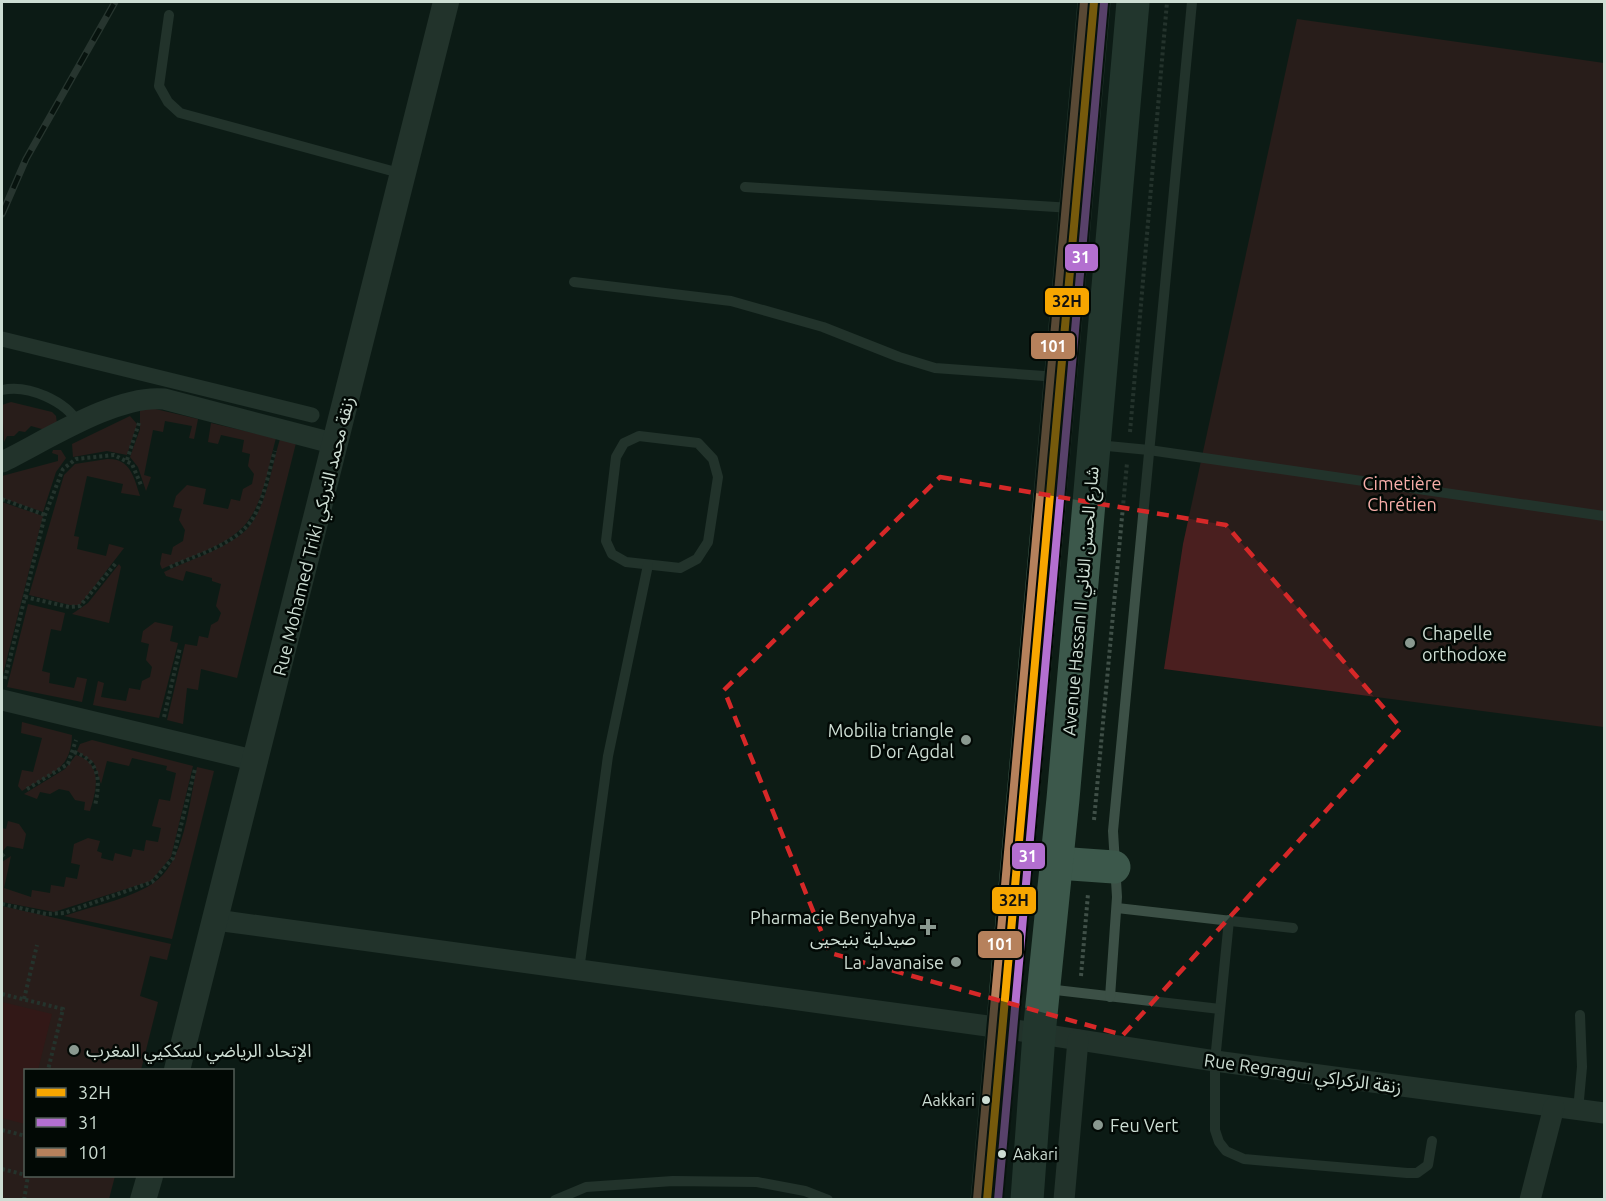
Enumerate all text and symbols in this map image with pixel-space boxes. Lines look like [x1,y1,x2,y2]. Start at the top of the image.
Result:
line badge: 31 [1064,243,1099,272]
text: 31 [1072,248,1090,266]
line badge: 32H [1044,287,1090,316]
text: 32H [1052,292,1082,310]
line badge: 101 [1030,332,1076,360]
text: 101 [1039,337,1067,355]
street label: Rue Mohamed Triki زنقة محمد التريكي [269,394,362,679]
street label: Avenue Hassan II شارع الحسن الثاني [1058,465,1107,737]
park label: Cimetière Chrétien [1362,473,1442,514]
place label: Chapelle orthodoxe [1422,623,1507,664]
marker: Chapelle orthodoxe [1403,636,1417,650]
place label: Mobilia triangle D'or Agdal [828,720,954,761]
marker: Mobilia triangle D'or Agdal [959,733,973,747]
line badge: 31 [1011,842,1046,870]
text: 31 [1019,847,1037,865]
line badge: 32H [991,886,1037,915]
text: 32H [999,891,1029,909]
place label: Pharmacie Benyahya صيدلية بنيحيى [750,907,916,950]
marker: Pharmacie Benyahya صيدلية بنيحيى [921,920,935,934]
line badge: 101 [977,930,1023,959]
text: 101 [986,935,1014,953]
place label: La Javanaise [844,952,944,972]
marker: La Javanaise [949,955,963,969]
place label: الإتحاد الرياضي لسككيي المغرب [86,1040,311,1064]
marker: الإتحاد الرياضي لسككيي المغرب [67,1043,81,1057]
street label: Rue Regragui زنقة الركراكي [1202,1049,1403,1101]
legend [24,1069,234,1177]
text: 32H [78,1082,111,1102]
place label: Aakkari [922,1091,975,1109]
marker: Aakkari [980,1094,992,1106]
text: 31 [78,1112,98,1132]
place label: Feu Vert [1110,1115,1178,1135]
marker: Feu Vert [1091,1118,1105,1132]
text: 101 [78,1142,108,1162]
place label: Aakari [1013,1145,1058,1163]
marker: Aakari [996,1148,1008,1160]

